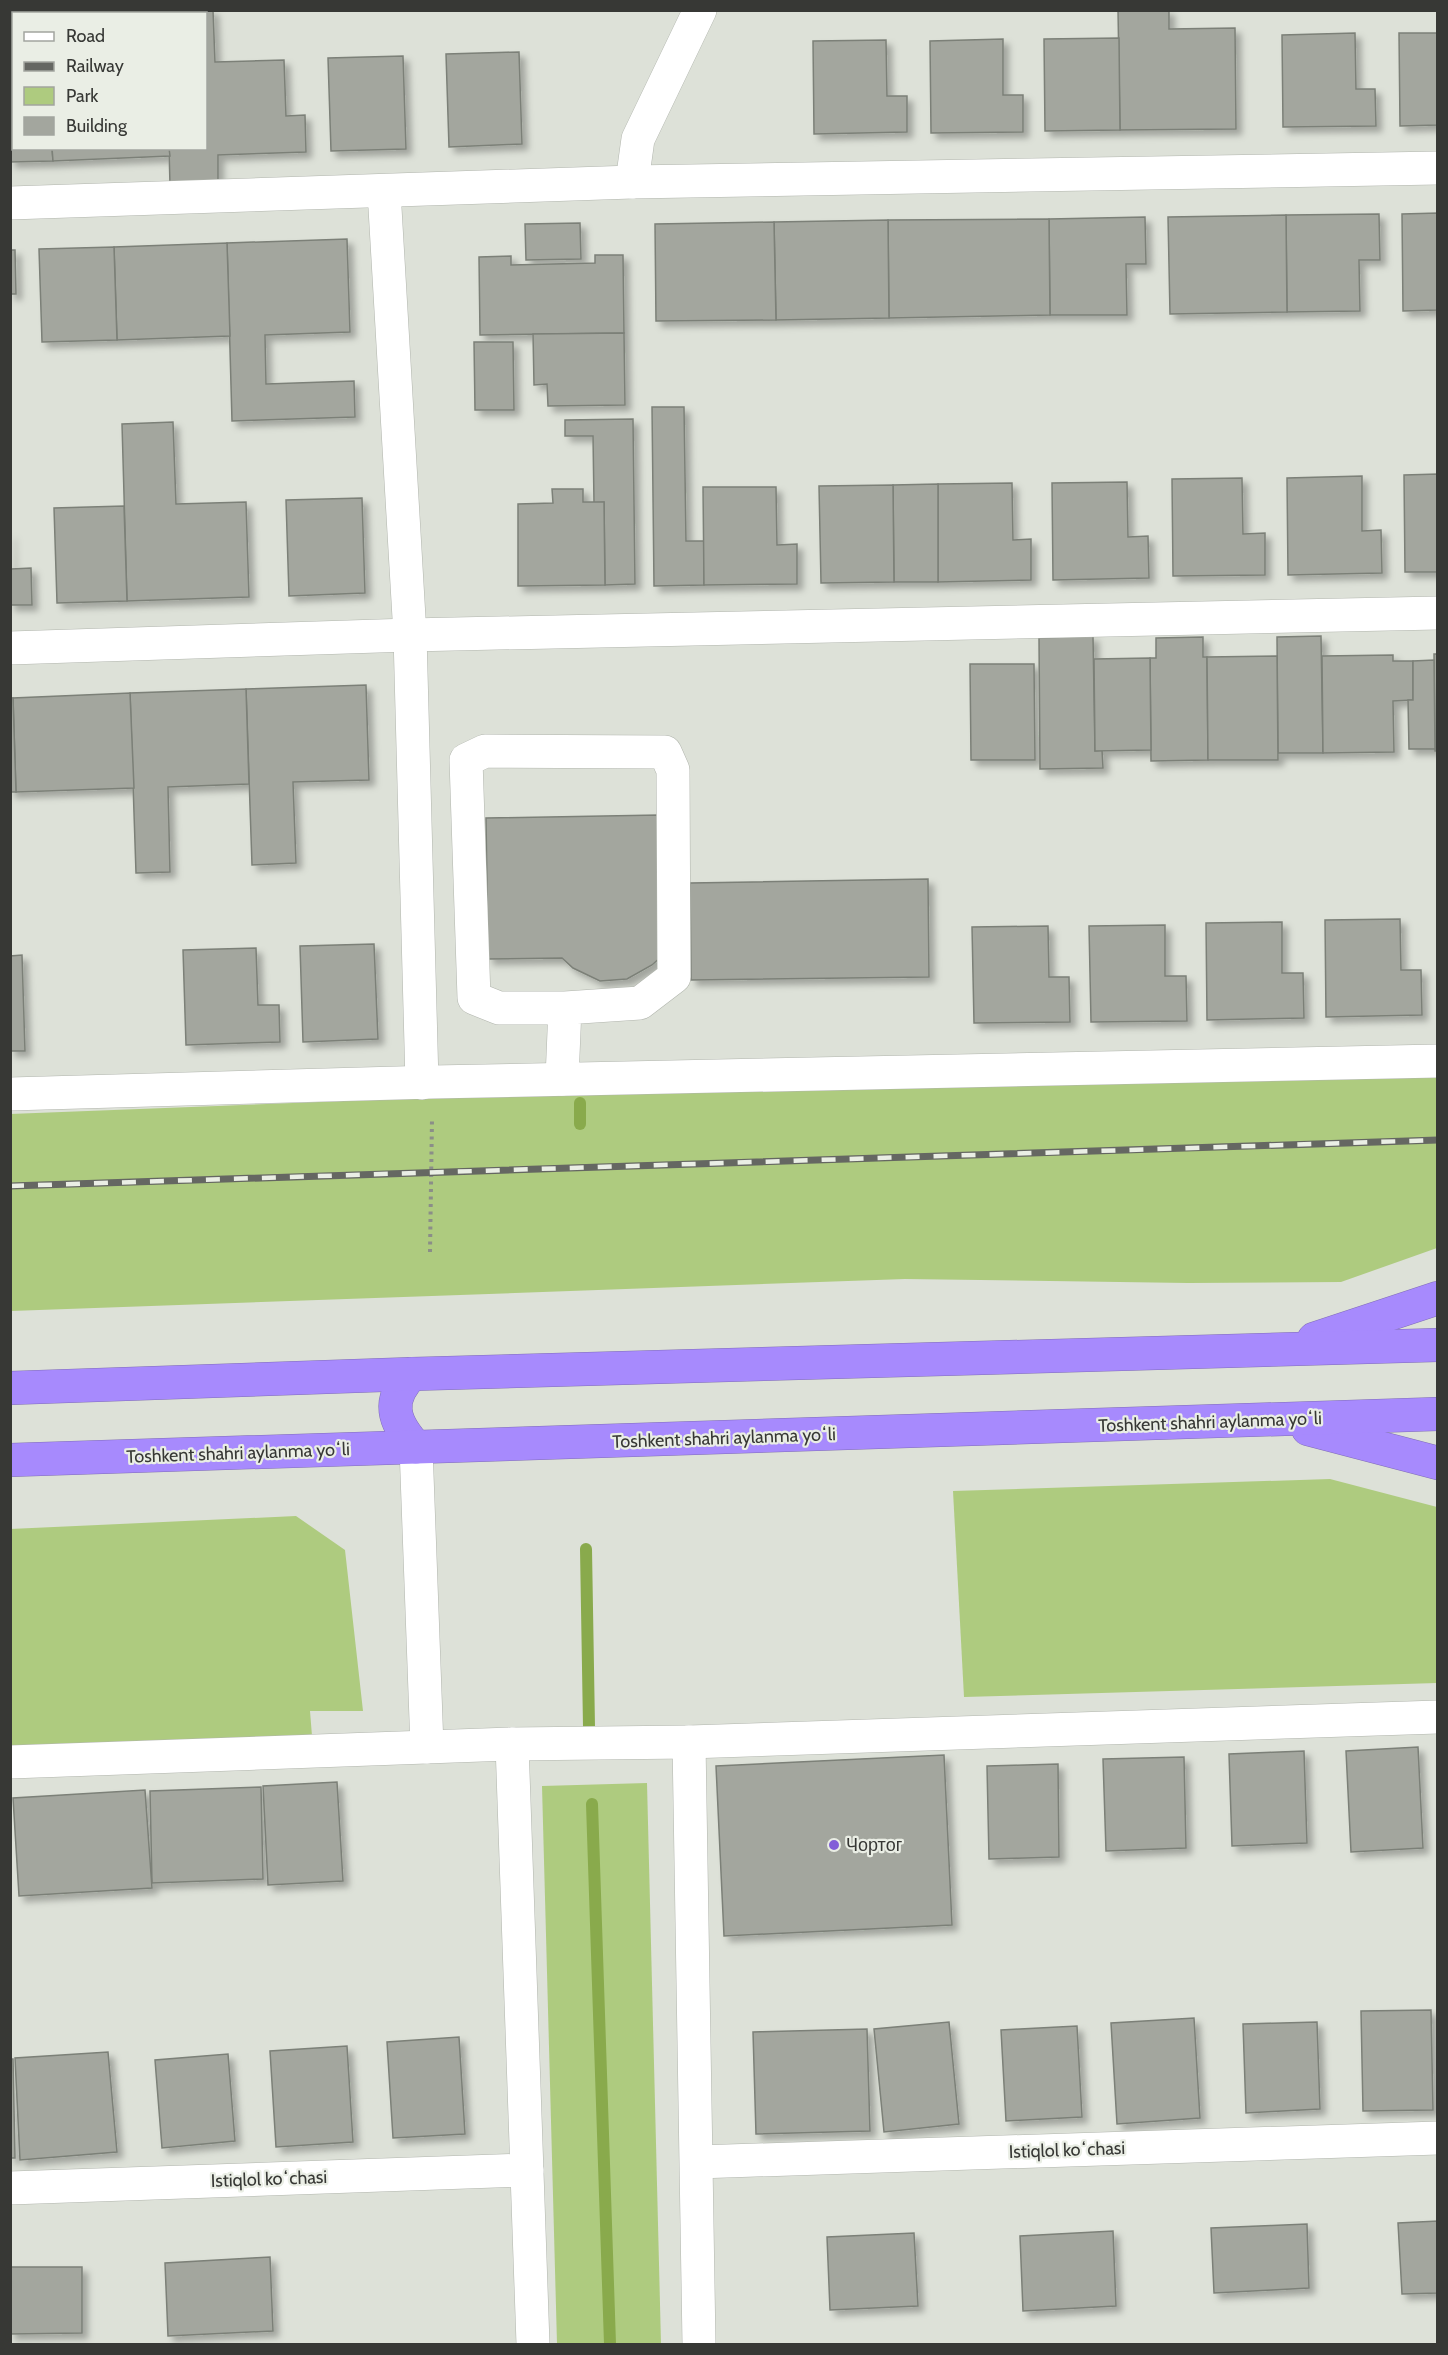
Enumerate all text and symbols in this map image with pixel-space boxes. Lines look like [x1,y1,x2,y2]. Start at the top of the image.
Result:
legend [12,12,207,150]
text: Road [66,25,105,47]
text: Railway [66,55,124,77]
text: Park [66,85,99,107]
text: Building [66,115,128,137]
street label: Toshkent shahri aylanma yoʻli [1098,1407,1322,1437]
street label: Toshkent shahri aylanma yoʻli [612,1423,836,1453]
street label: Toshkent shahri aylanma yoʻli [126,1438,350,1468]
place label: Чортог [846,1834,903,1856]
marker: Чортог [827,1838,841,1852]
street label: Istiqlol koʻchasi [1008,2137,1126,2163]
street label: Istiqlol koʻchasi [210,2166,328,2192]

